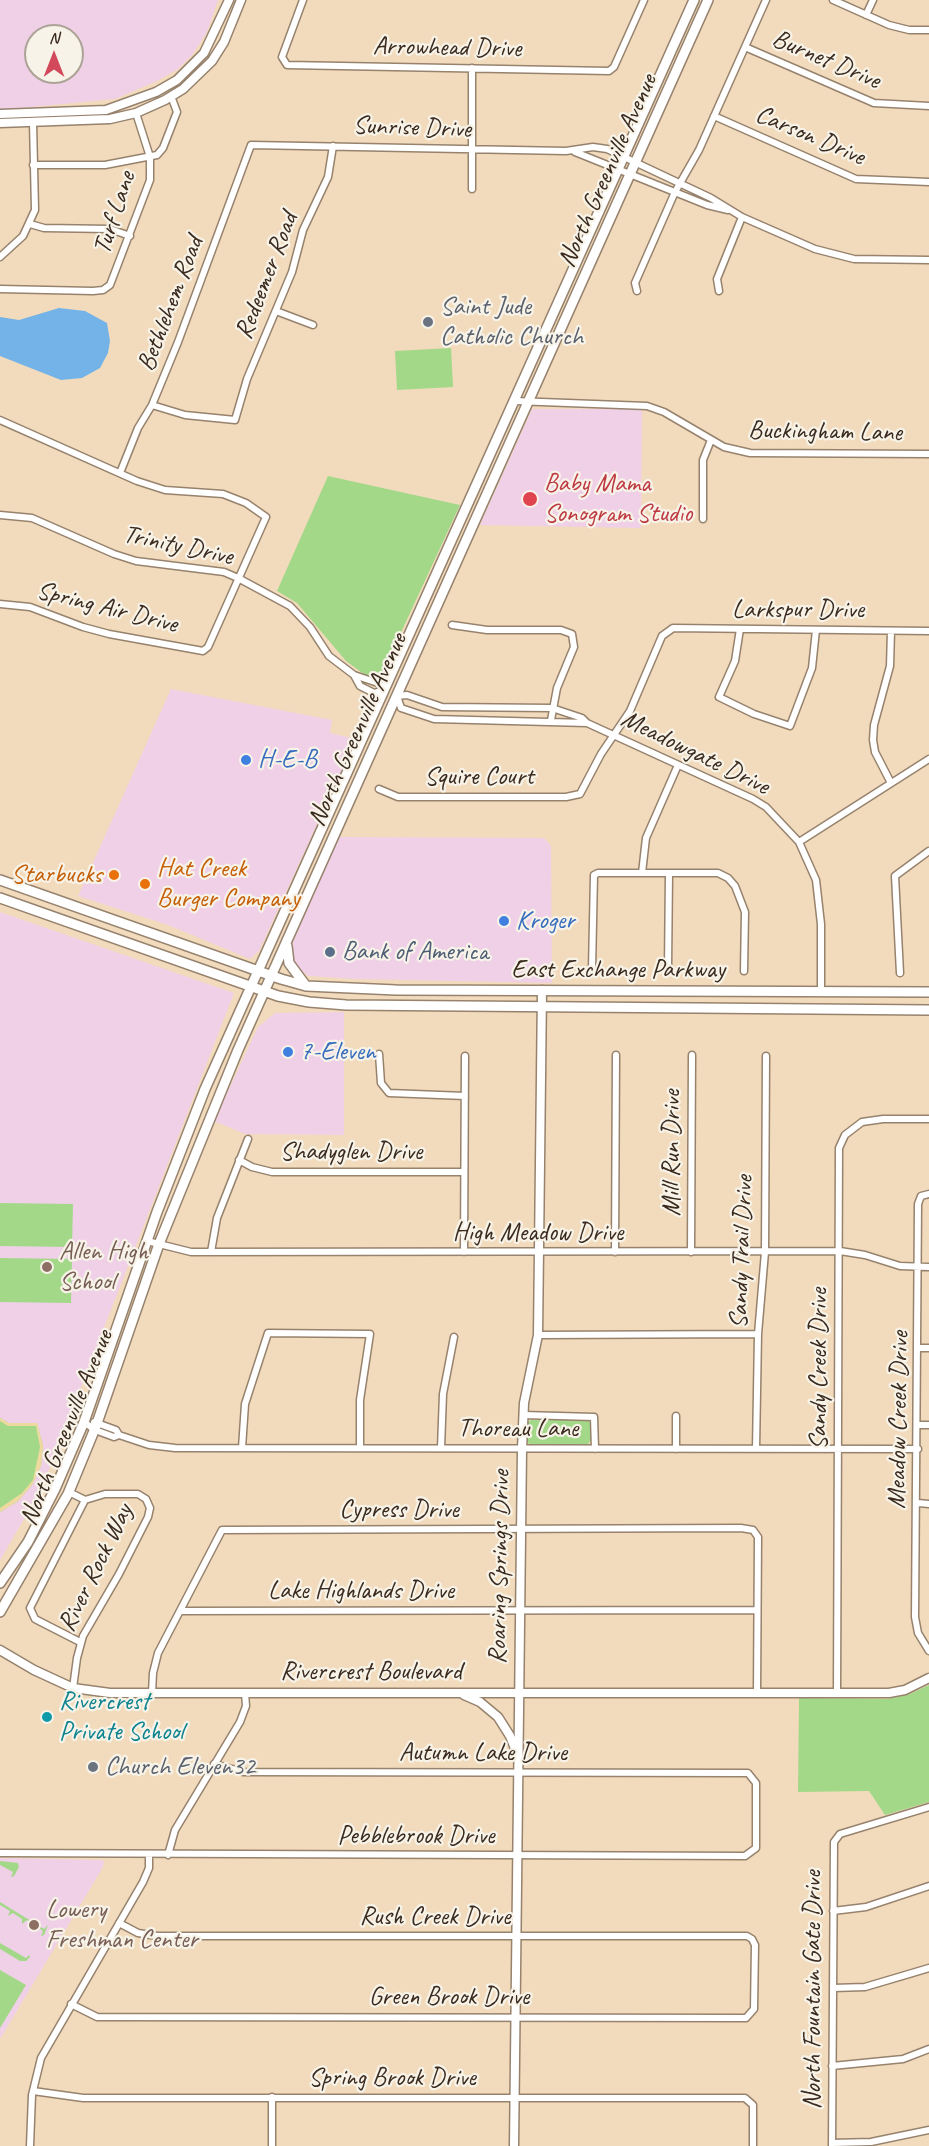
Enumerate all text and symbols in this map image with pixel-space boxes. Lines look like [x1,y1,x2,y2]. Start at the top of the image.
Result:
street label: Burnet Drive [767,23,885,97]
north arrow [24,24,84,84]
text: N [49,28,59,48]
street label: Arrowhead Drive [372,31,522,65]
street label: North Greenville Avenue [551,70,665,272]
street label: Carson Drive [751,99,869,173]
street label: Sunrise Drive [353,110,471,146]
street label: Turf Lane [87,168,143,258]
street label: Redeemer Road [229,208,305,344]
street label: Bethlehem Road [131,232,211,376]
place label: Saint Jude Catholic Church [440,291,583,352]
marker: Saint Jude Catholic Church [421,315,435,329]
street label: Buckingham Lane [748,415,902,449]
place label: Baby Mama Sonogram Studio [544,468,692,530]
marker: Baby Mama Sonogram Studio [521,490,539,508]
street label: Trinity Drive [120,519,236,573]
street label: Spring Air Drive [33,575,181,641]
street label: Larkspur Drive [732,594,864,626]
street label: North Greenville Avenue [301,629,415,831]
street label: Meadowgate Drive [616,704,774,802]
place label: H-E-B [258,744,317,776]
marker: H-E-B [239,753,253,767]
street label: Squire Court [424,761,534,793]
place label: Hat Creek Burger Company [157,853,300,915]
place label: Starbucks [11,859,102,891]
marker: Starbucks [107,868,121,882]
marker: Hat Creek Burger Company [138,877,152,891]
place label: Kroger [516,905,575,937]
marker: Kroger [497,914,511,928]
place label: Bank of America [342,936,488,968]
marker: Bank of America [323,945,337,959]
street label: East Exchange Parkway [511,954,725,986]
place label: 7-Eleven [300,1036,376,1068]
marker: 7-Eleven [281,1045,295,1059]
street label: Mill Run Drive [656,1090,688,1216]
street label: Shadyglen Drive [280,1136,422,1168]
street label: Sandy Trail Drive [724,1175,760,1329]
street label: High Meadow Drive [453,1217,623,1249]
place label: Allen High School [59,1236,148,1298]
marker: Allen High School [40,1260,54,1274]
street label: Sandy Creek Drive [803,1288,835,1450]
street label: North Greenville Avenue [14,1326,120,1530]
street label: Meadow Creek Drive [882,1331,916,1509]
street label: Thoreau Lane [458,1413,578,1445]
street label: Roaring Springs Drive [483,1470,517,1664]
street label: Cypress Drive [339,1494,459,1526]
street label: River Rock Way [52,1499,140,1637]
street label: Lake Highlands Drive [268,1575,454,1607]
street label: Rivercrest Boulevard [280,1656,462,1688]
place label: Rivercrest Private School [59,1686,184,1748]
marker: Rivercrest Private School [40,1710,54,1724]
street label: Autumn Lake Drive [399,1737,567,1769]
place label: Church Eleven32 [105,1751,255,1783]
marker: Church Eleven32 [86,1760,100,1774]
street label: Pebblebrook Drive [338,1820,494,1852]
street label: North Fountain Gate Drive [797,1871,829,2109]
place label: Lowery Freshman Center [46,1894,198,1955]
street label: Rush Creek Drive [360,1901,510,1933]
marker: Lowery Freshman Center [27,1918,41,1932]
street label: Green Brook Drive [369,1981,529,2013]
street label: Spring Brook Drive [308,2062,476,2094]

